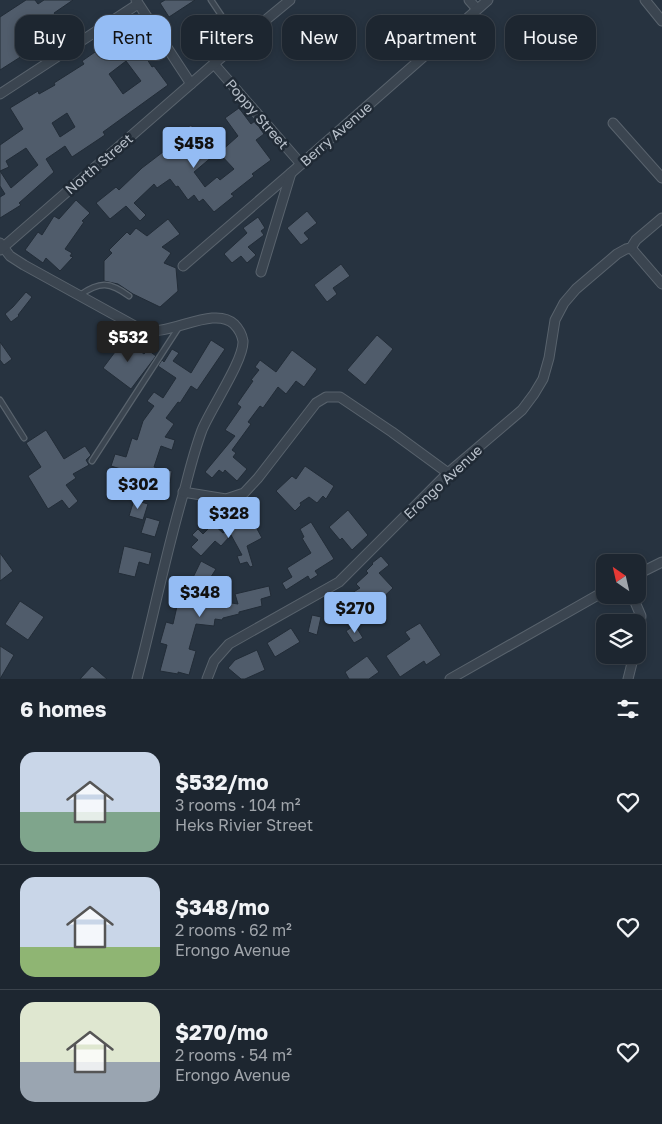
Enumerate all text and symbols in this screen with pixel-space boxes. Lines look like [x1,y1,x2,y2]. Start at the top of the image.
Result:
chip: Buy [15,15,84,60]
chip: Rent [94,15,171,60]
chip: Filters [181,15,272,60]
chip: New [282,15,356,60]
chip: Apartment [366,15,495,60]
chip: House [505,15,596,60]
street label: Poppy Street [222,75,292,152]
street label: Berry Avenue [296,98,375,169]
pin: $458 [164,126,224,169]
street label: North Street [61,130,136,198]
text: $458 [174,133,214,153]
pin: $532 [98,320,158,363]
text: $532 [108,327,148,347]
street label: Erongo Avenue [400,441,485,522]
pin: $302 [108,468,168,510]
text: $302 [118,474,158,494]
pin: $328 [199,496,259,539]
text: $328 [209,503,249,523]
north arrow [596,554,646,604]
map controls [596,554,646,664]
pin: $348 [170,576,230,618]
text: $348 [180,582,220,602]
pin: $270 [325,592,385,634]
text: $270 [335,598,375,618]
button: layers [596,614,646,664]
icon: filters [614,695,642,723]
text: 6 homes [20,696,106,722]
text: $532/mo [175,769,269,795]
icon: home [60,772,120,832]
icon: heart [614,788,642,816]
text: 3 rooms · 104 m² [175,795,300,815]
text: Heks Rivier Street [175,815,313,835]
text: $348/mo [175,894,270,920]
icon: home [60,897,120,957]
icon: heart [614,913,642,941]
text: 2 rooms · 62 m² [175,920,292,940]
text: Erongo Avenue [175,940,290,960]
text: $270/mo [175,1019,268,1045]
icon: home [60,1022,120,1082]
icon: heart [614,1038,642,1066]
text: 2 rooms · 54 m² [175,1045,292,1065]
text: Erongo Avenue [175,1065,290,1085]

